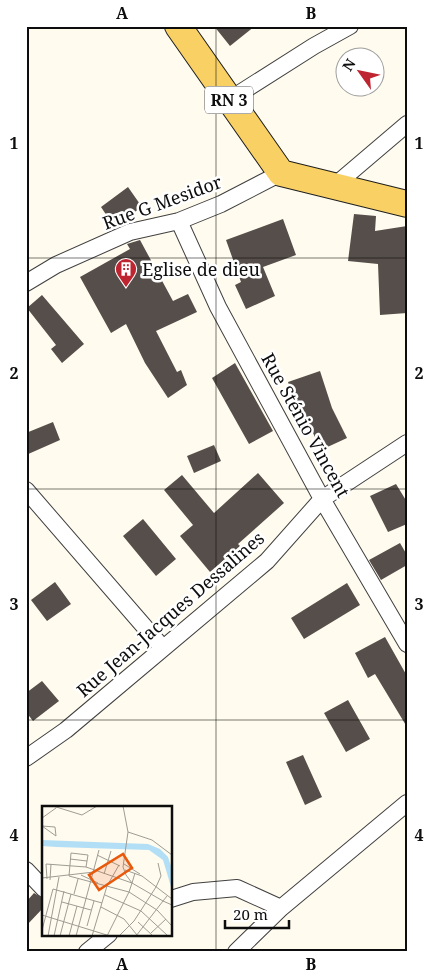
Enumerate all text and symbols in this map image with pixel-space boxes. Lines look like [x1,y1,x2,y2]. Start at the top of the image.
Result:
text: A [116,2,129,24]
text: B [306,2,317,24]
north arrow [336,48,386,98]
text: N [338,55,360,74]
road number: RN 3 [205,86,253,114]
text: 1 [9,132,19,154]
text: 1 [414,132,424,154]
street label: Rue G Mesidor [99,169,226,235]
building icon: Eglise de dieu [114,257,138,288]
place label: Eglise de dieu [142,257,260,281]
street label: Rue Sténio Vincent [256,348,356,502]
text: 2 [9,362,19,384]
text: 2 [414,362,424,384]
street label: Rue Jean-Jacques Dessalines [71,526,269,702]
text: 3 [9,593,19,615]
text: 3 [414,593,424,615]
inset map [42,806,172,936]
text: 4 [9,824,19,846]
text: 4 [414,824,424,846]
scale bar [225,898,289,930]
text: 20 m [233,904,268,924]
text: A [116,953,129,975]
text: B [306,953,317,975]

